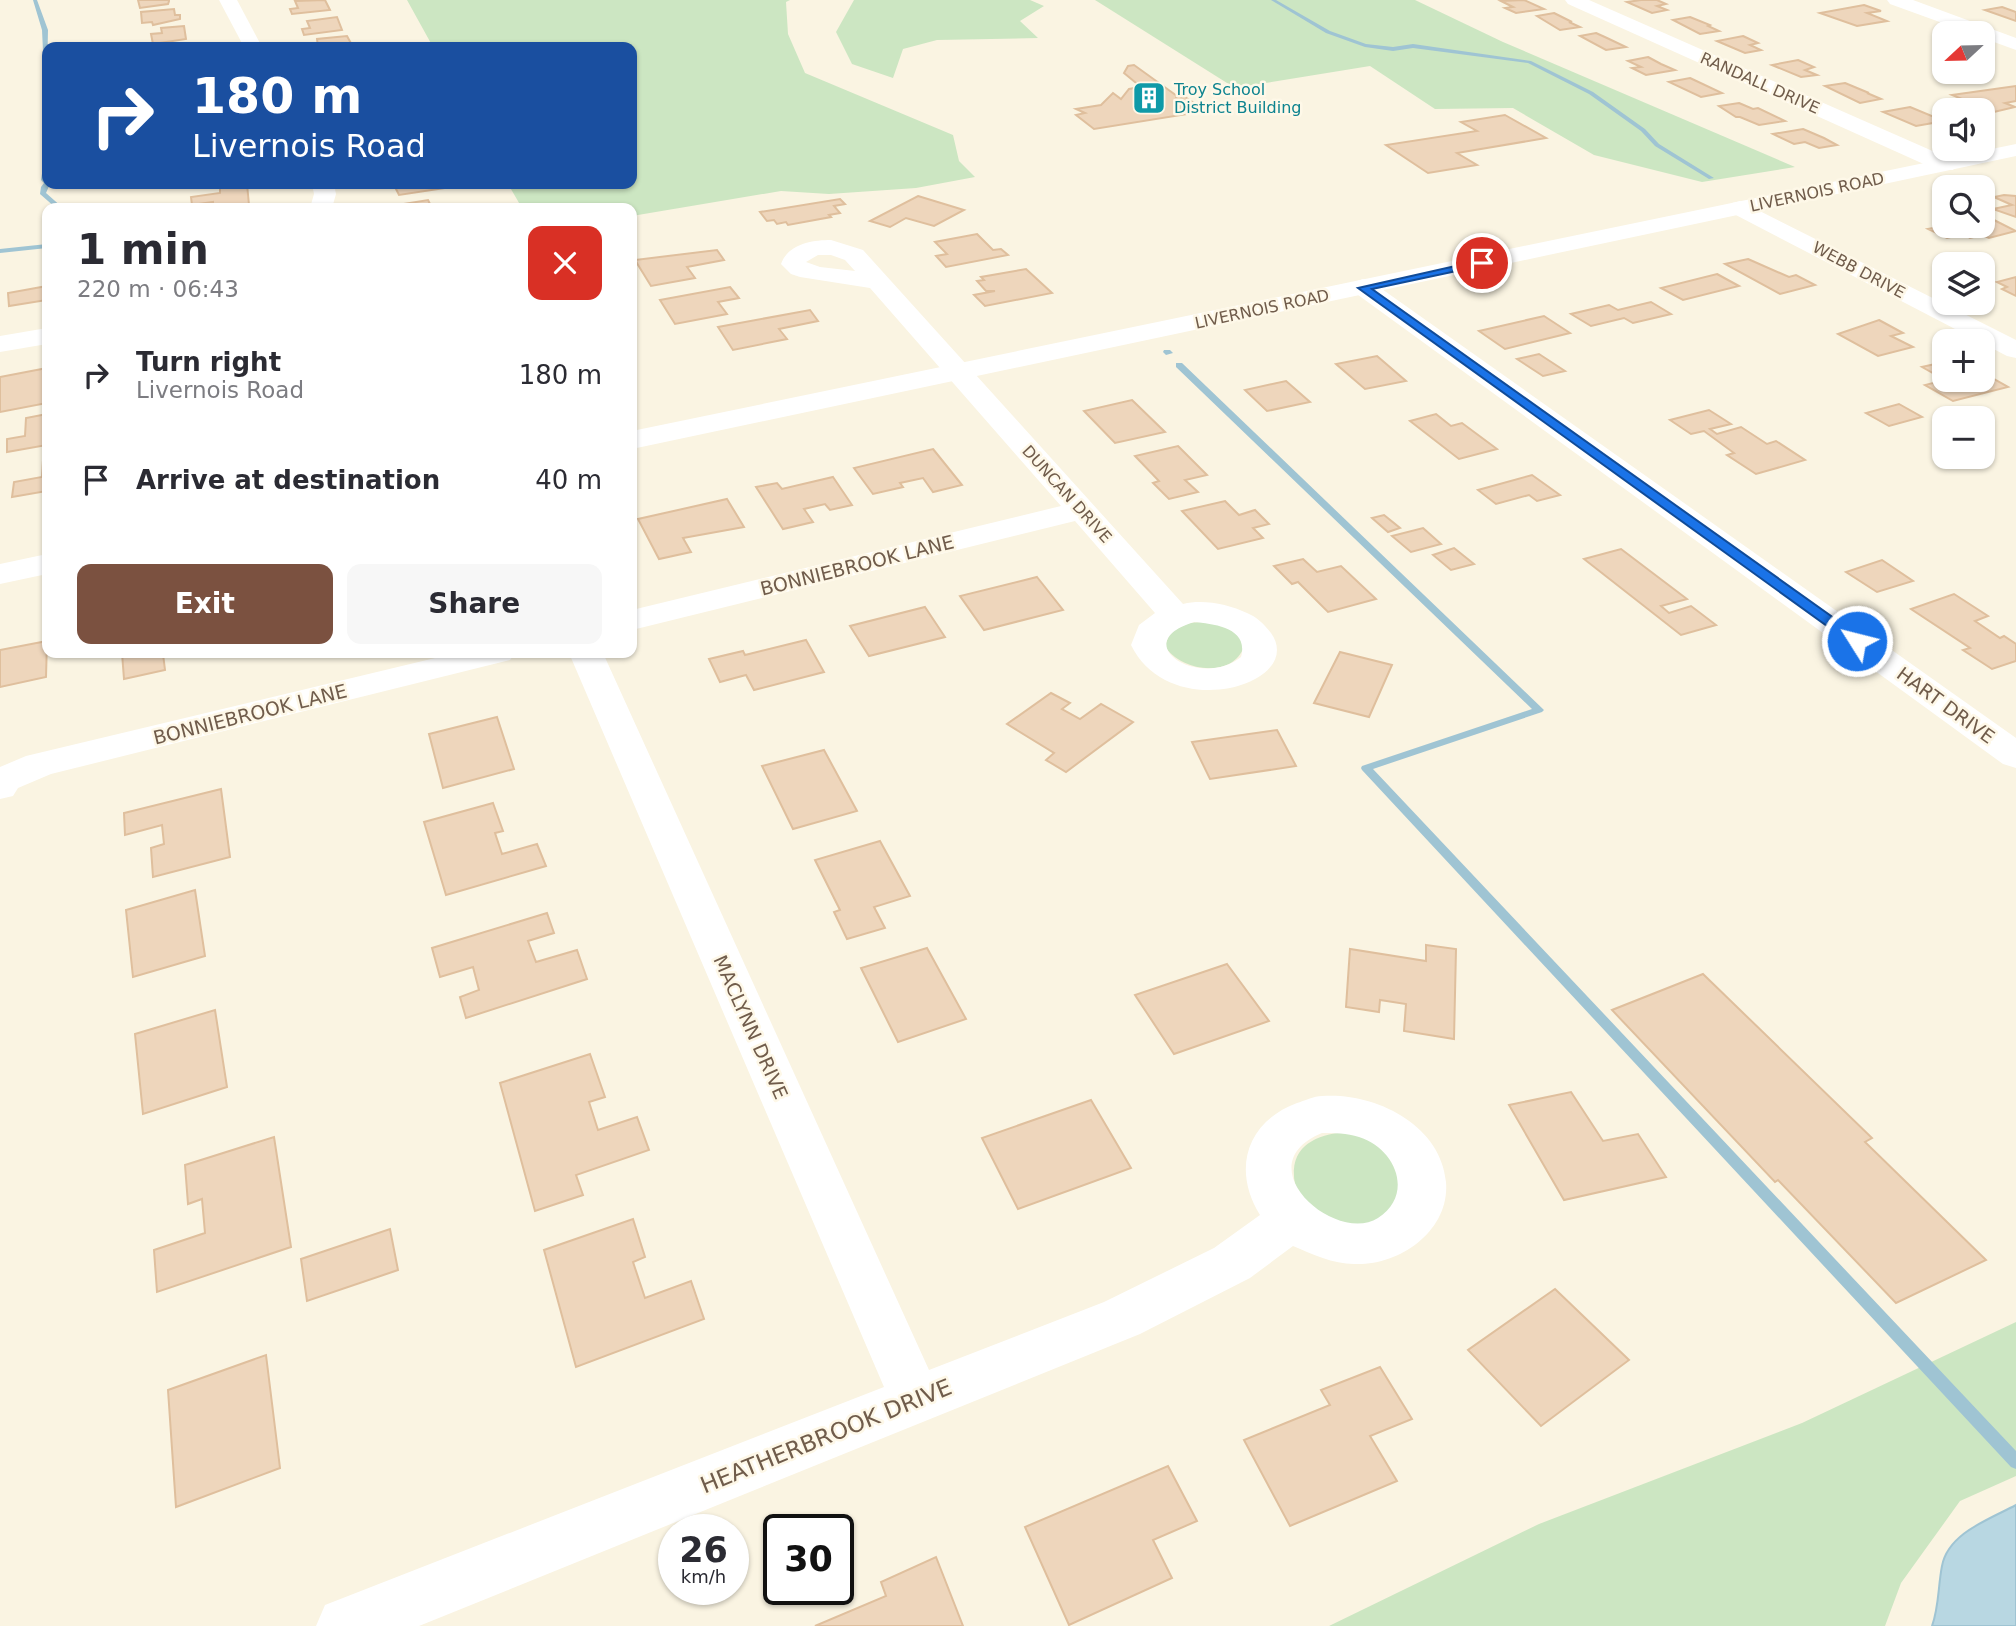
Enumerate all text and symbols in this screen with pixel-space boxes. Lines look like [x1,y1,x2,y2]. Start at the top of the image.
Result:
north arrow [1932,21,1995,84]
map controls [1932,21,1995,469]
street label: RANDALL DRIVE [1697,48,1823,118]
text: 180 m [192,68,362,125]
icon: right [77,70,168,161]
building icon: Troy School District Building [1130,79,1168,117]
place label: Troy School District Building [1173,80,1301,117]
button: sound [1932,98,1995,161]
text: Livernois Road [192,127,426,165]
street label: LIVERNOIS ROAD [1748,168,1886,216]
button: search [1932,175,1995,238]
text: 1 min [77,225,209,274]
button: close [528,226,602,300]
pin [1452,233,1512,293]
street label: WEBB DRIVE [1809,238,1909,302]
icon: arrive [1463,244,1501,282]
button: layers [1932,252,1995,315]
text: 220 m · 06:43 [77,276,239,302]
street label: LIVERNOIS ROAD [1193,285,1331,333]
button: + [1932,329,1995,392]
text: Turn right [136,347,281,377]
icon: right [77,356,115,394]
text: 180 m [519,360,602,390]
text: Livernois Road [136,377,304,403]
button: − [1932,406,1995,469]
street label: DUNCAN DRIVE [1018,441,1116,547]
icon: arrive [77,461,115,499]
text: Arrive at destination [136,465,440,495]
text: 40 m [535,465,602,495]
street label: BONNIEBROOK LANE [758,530,956,600]
button: Exit [77,564,333,644]
button: Share [347,564,602,644]
position arrow [1820,604,1894,678]
street label: HART DRIVE [1893,662,1999,748]
street label: BONNIEBROOK LANE [151,679,349,749]
street label: MACLYNN DRIVE [709,952,793,1102]
street label: HEATHERBROOK DRIVE [697,1374,955,1498]
speed limit sign: 30 [763,1514,854,1605]
text: 26 [679,1530,728,1570]
text: km/h [681,1566,726,1587]

